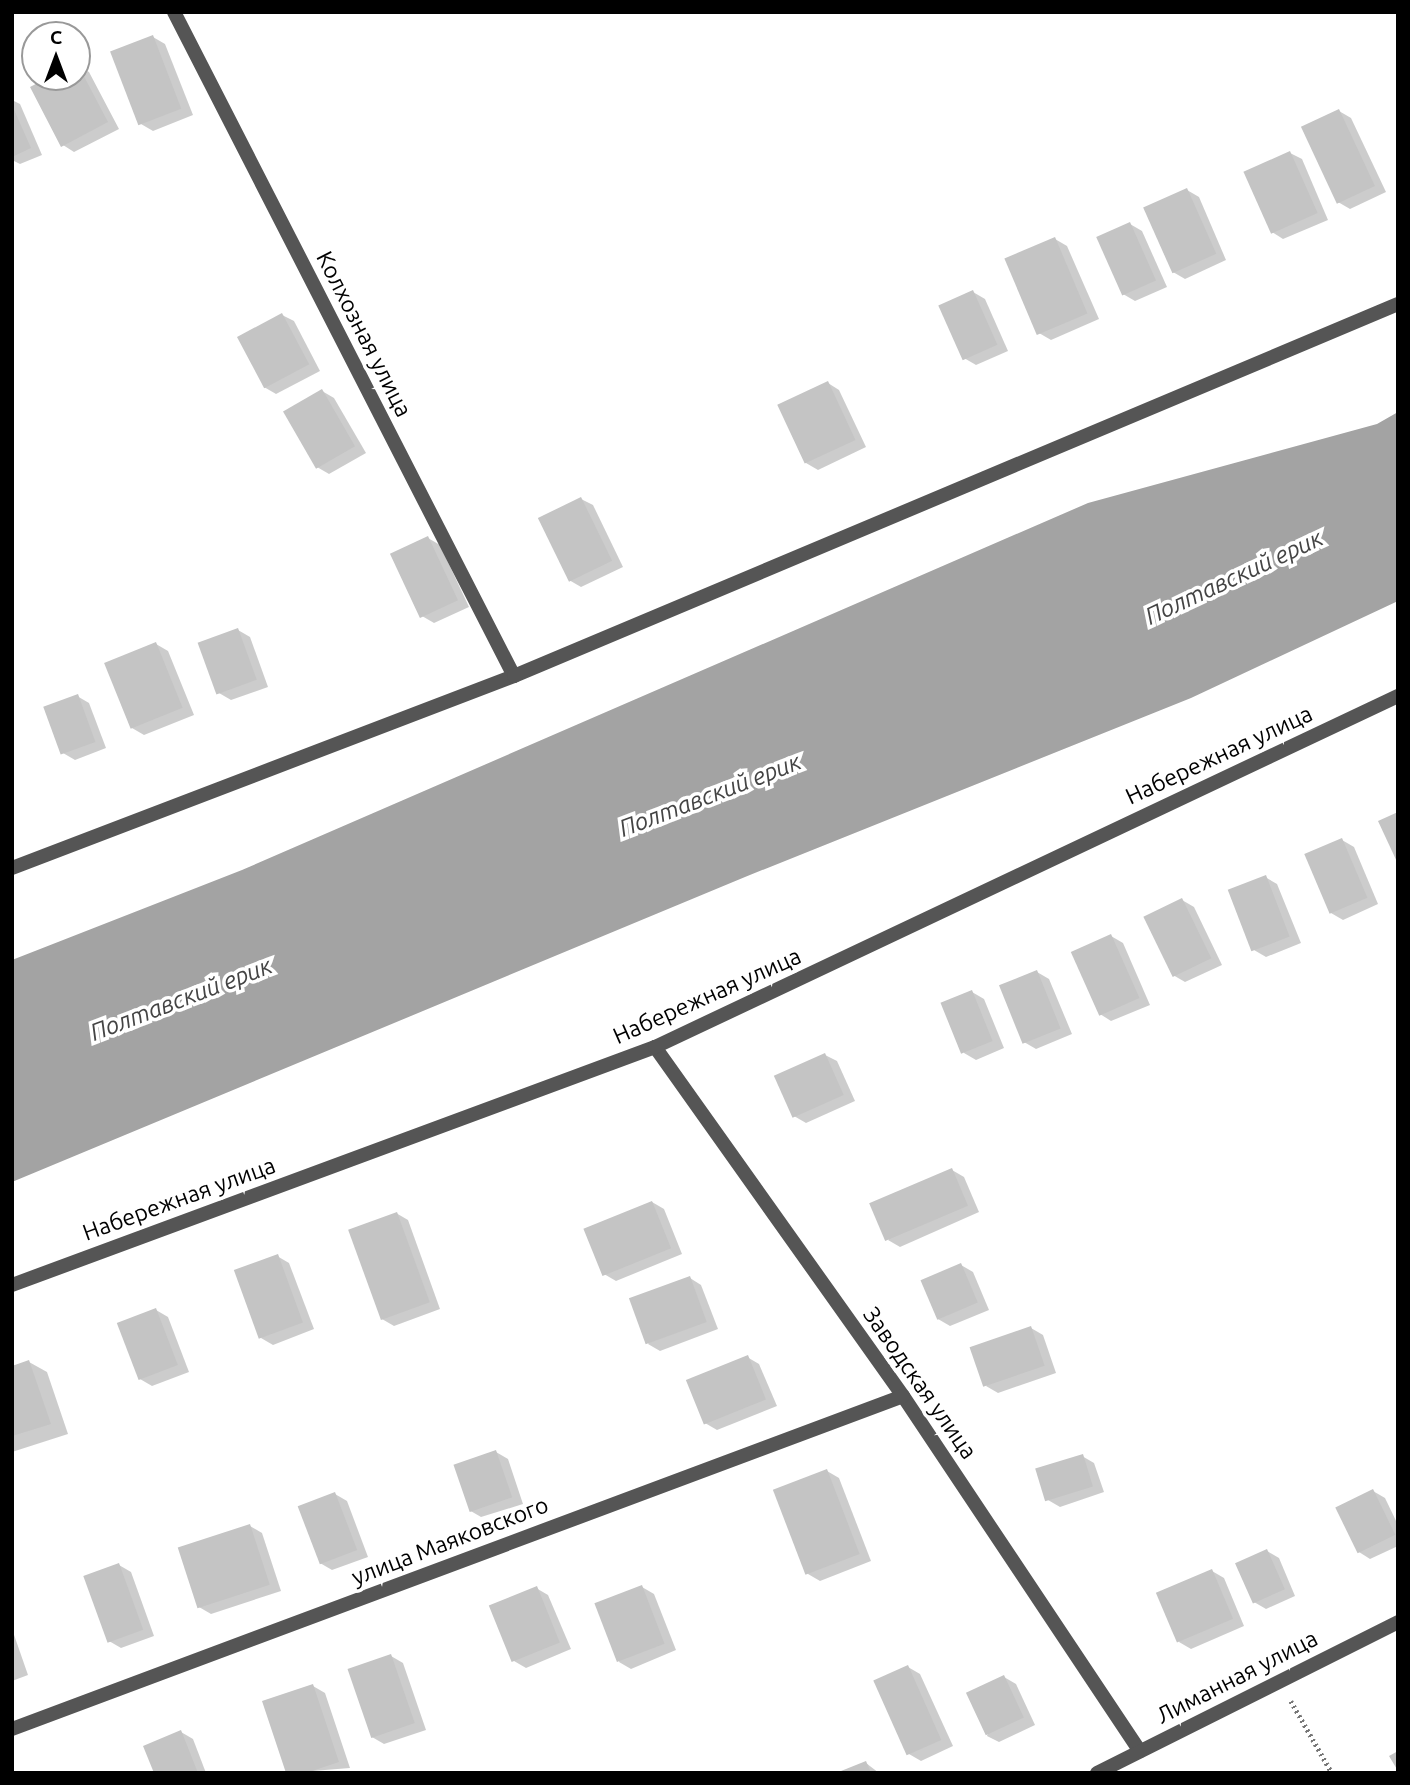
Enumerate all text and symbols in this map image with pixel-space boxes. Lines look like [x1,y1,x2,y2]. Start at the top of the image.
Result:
north arrow [21,21,91,91]
text: С [50,26,62,48]
street label: Колхозная улица [310,247,418,421]
water label: Полтавский ерик [1141,523,1327,631]
street label: Набережная улица [1121,700,1317,810]
water label: Полтавский ерик [615,747,805,843]
street label: Набережная улица [609,942,805,1050]
water label: Полтавский ерик [86,951,276,1047]
street label: Набережная улица [79,1151,279,1247]
street label: Заводская улица [857,1302,983,1464]
street label: улица Маяковского [348,1491,552,1591]
street label: Лиманная улица [1152,1624,1322,1730]

